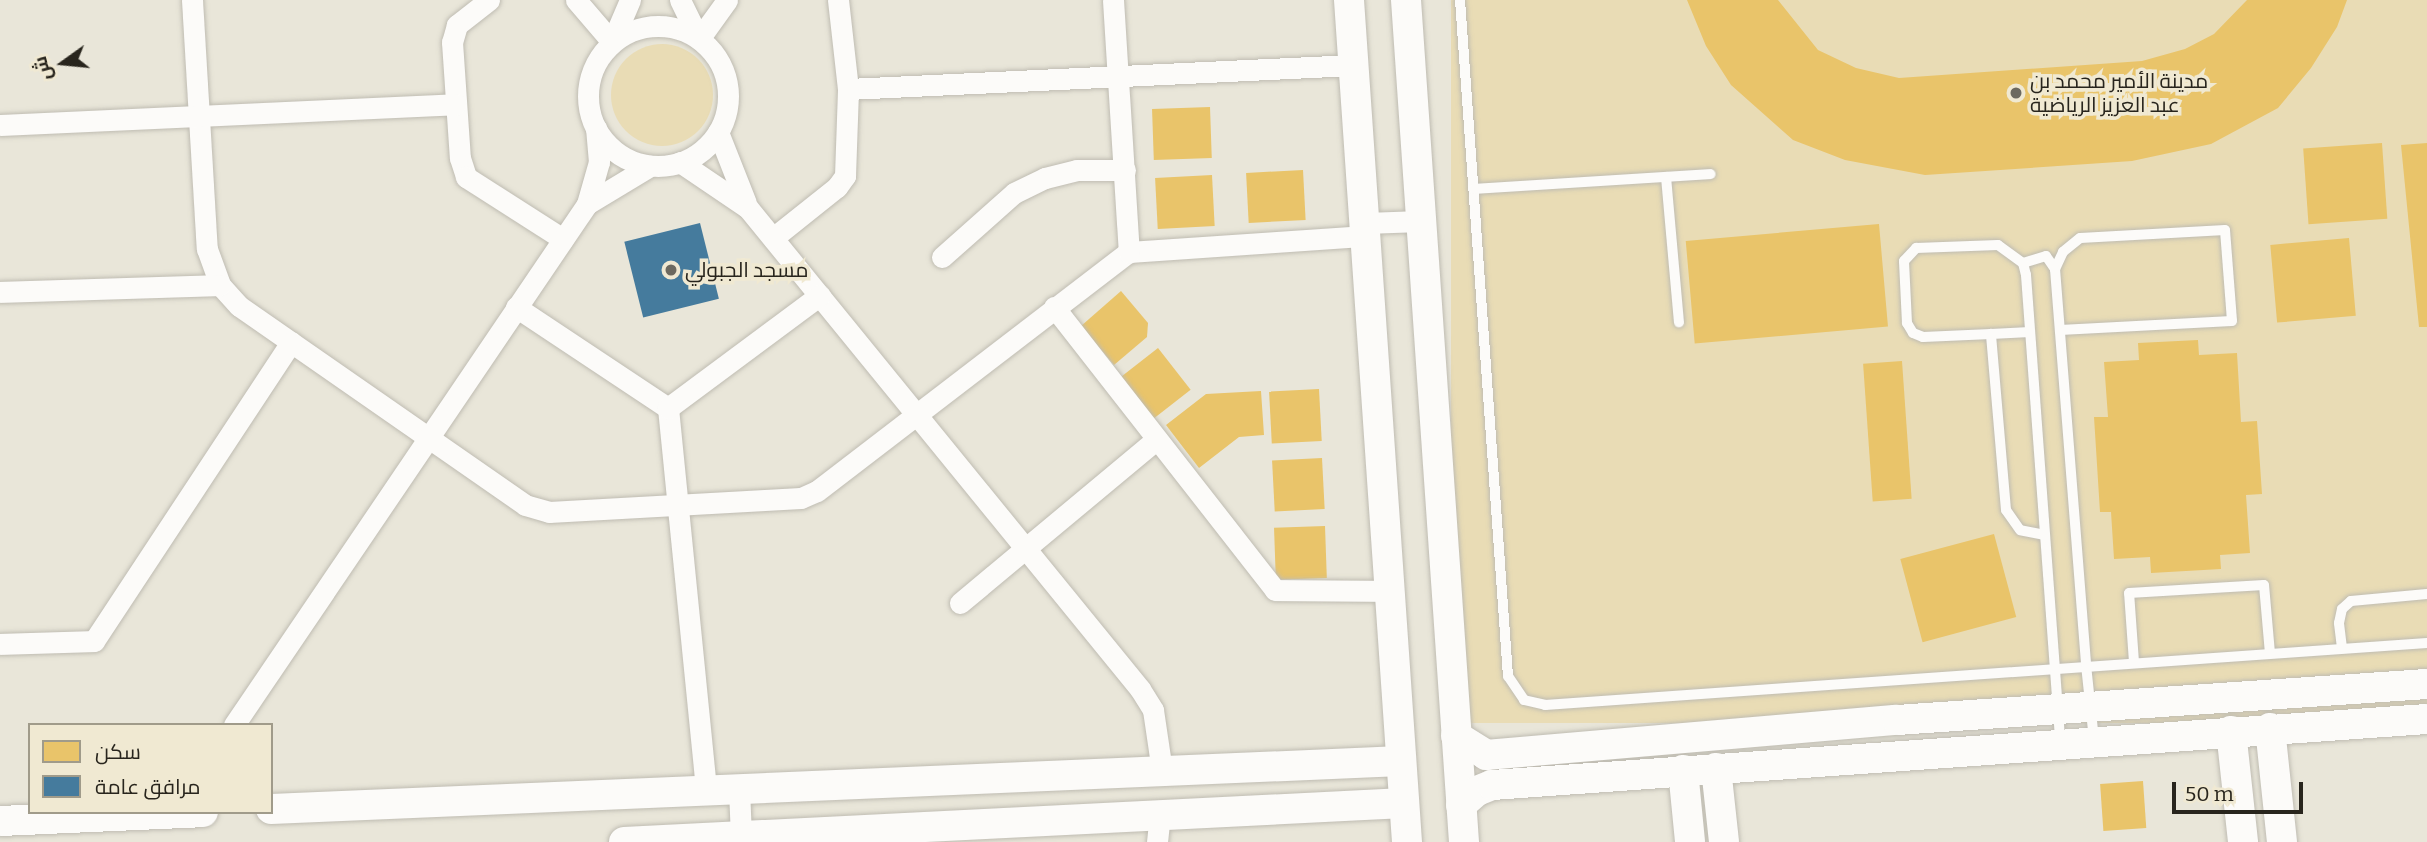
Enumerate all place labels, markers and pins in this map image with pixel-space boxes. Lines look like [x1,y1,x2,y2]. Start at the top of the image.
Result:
place label: مدينة الأمير محمد بن عبد العزيز الرياضية [2030,68,2208,118]
marker: مدينة الأمير محمد بن عبد العزيز الرياضية [2008,85,2024,101]
place label: مسجد الجبولي [685,257,808,283]
marker: مسجد الجبولي [663,262,679,278]

